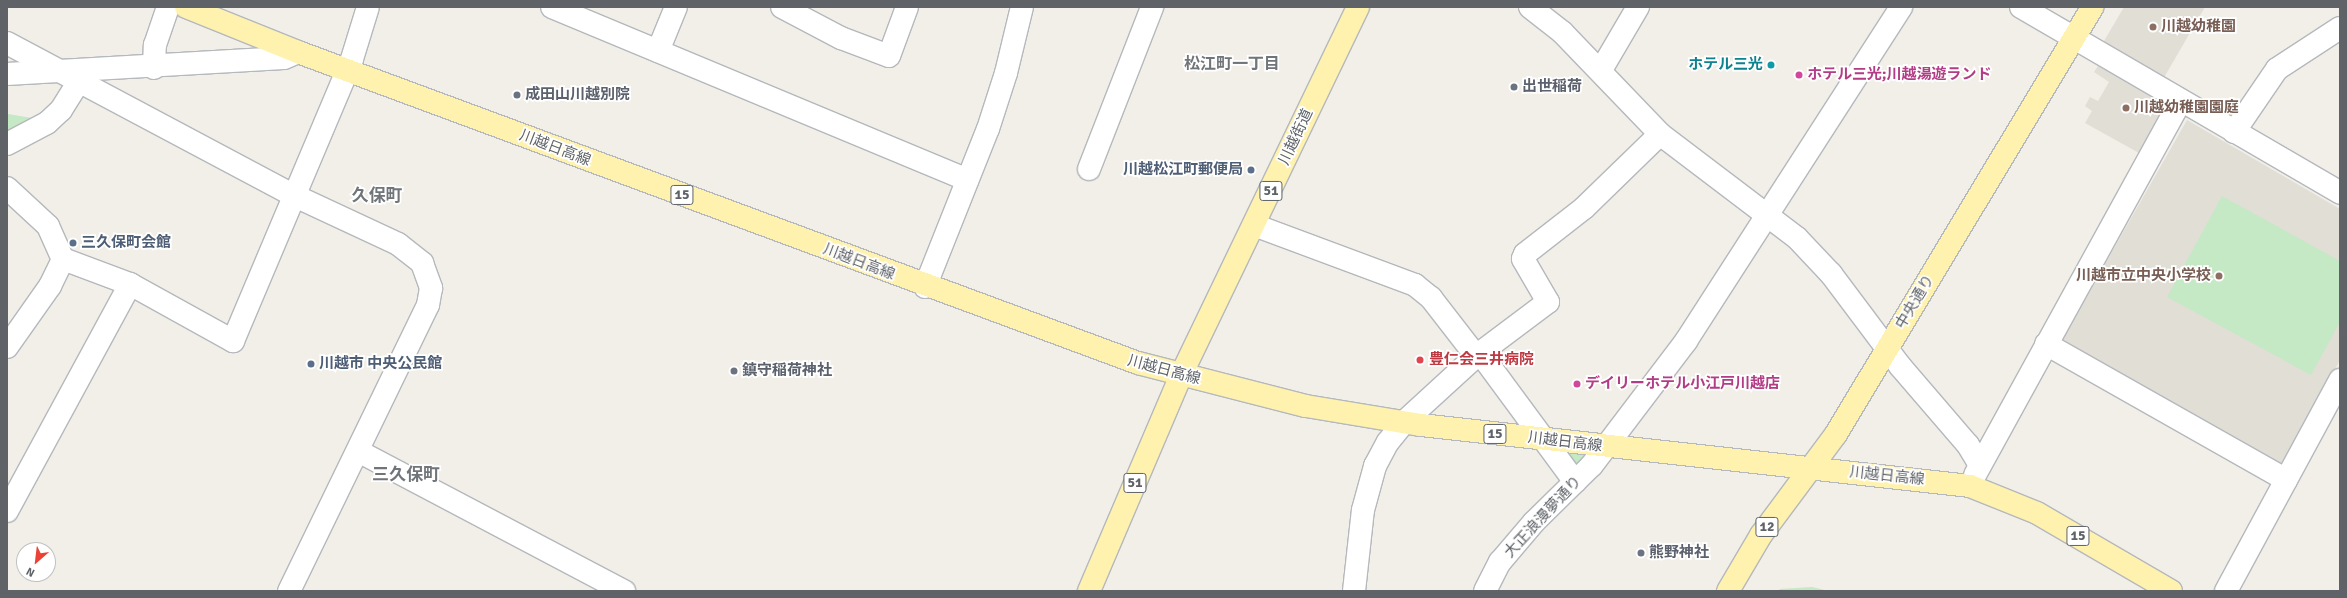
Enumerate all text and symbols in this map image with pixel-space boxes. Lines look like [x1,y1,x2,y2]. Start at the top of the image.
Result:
place label: 川越幼稚園 [2161,18,2236,36]
marker: 川越幼稚園 [2148,22,2158,32]
district label: 松江町一丁目 [1184,54,1280,74]
place label: ホテル三光 [1688,56,1763,74]
marker: ホテル三光 [1766,60,1776,70]
place label: ホテル三光;川越湯遊ランド [1807,66,1991,84]
marker: ホテル三光;川越湯遊ランド [1794,70,1804,80]
place label: 出世稲荷 [1522,78,1582,96]
marker: 出世稲荷 [1509,82,1519,92]
place label: 成田山川越別院 [525,86,630,104]
marker: 成田山川越別院 [512,90,522,100]
place label: 川越幼稚園園庭 [2134,99,2239,117]
marker: 川越幼稚園園庭 [2121,103,2131,113]
street label: 川越街道 [1275,106,1317,168]
street label: 川越日高線 [517,126,593,170]
place label: 川越松江町郵便局 [1123,161,1243,179]
marker: 川越松江町郵便局 [1246,165,1256,175]
road number: 51 [1259,179,1283,203]
road number: 15 [670,183,694,207]
district label: 久保町 [352,186,402,206]
place label: 三久保町会館 [81,234,171,252]
marker: 三久保町会館 [68,238,78,248]
street label: 川越日高線 [821,240,897,284]
place label: 川越市立中央小学校 [2076,267,2211,285]
marker: 川越市立中央小学校 [2214,271,2224,281]
street label: 中央通り [1892,272,1938,332]
place label: 豊仁会三井病院 [1429,351,1534,369]
street label: 川越日高線 [1125,352,1203,388]
marker: 豊仁会三井病院 [1414,354,1426,366]
place label: 川越市 中央公民館 [319,355,442,373]
marker: 川越市 中央公民館 [306,359,316,369]
place label: 鎮守稲荷神社 [742,362,832,380]
marker: 鎮守稲荷神社 [729,366,739,376]
place label: デイリーホテル小江戸川越店 [1585,375,1780,393]
marker: デイリーホテル小江戸川越店 [1572,379,1582,389]
road number: 15 [1483,422,1507,446]
street label: 川越日高線 [1527,428,1603,456]
street label: 川越日高線 [1849,463,1925,489]
district label: 三久保町 [372,465,440,485]
road number: 51 [1123,471,1147,495]
street label: 大正浪漫夢通り [1501,472,1585,562]
road number: 12 [1755,515,1779,539]
road number: 15 [2066,524,2090,548]
north arrow [16,542,56,582]
place label: 熊野神社 [1649,544,1709,562]
marker: 熊野神社 [1636,548,1646,558]
text: N [24,565,37,580]

